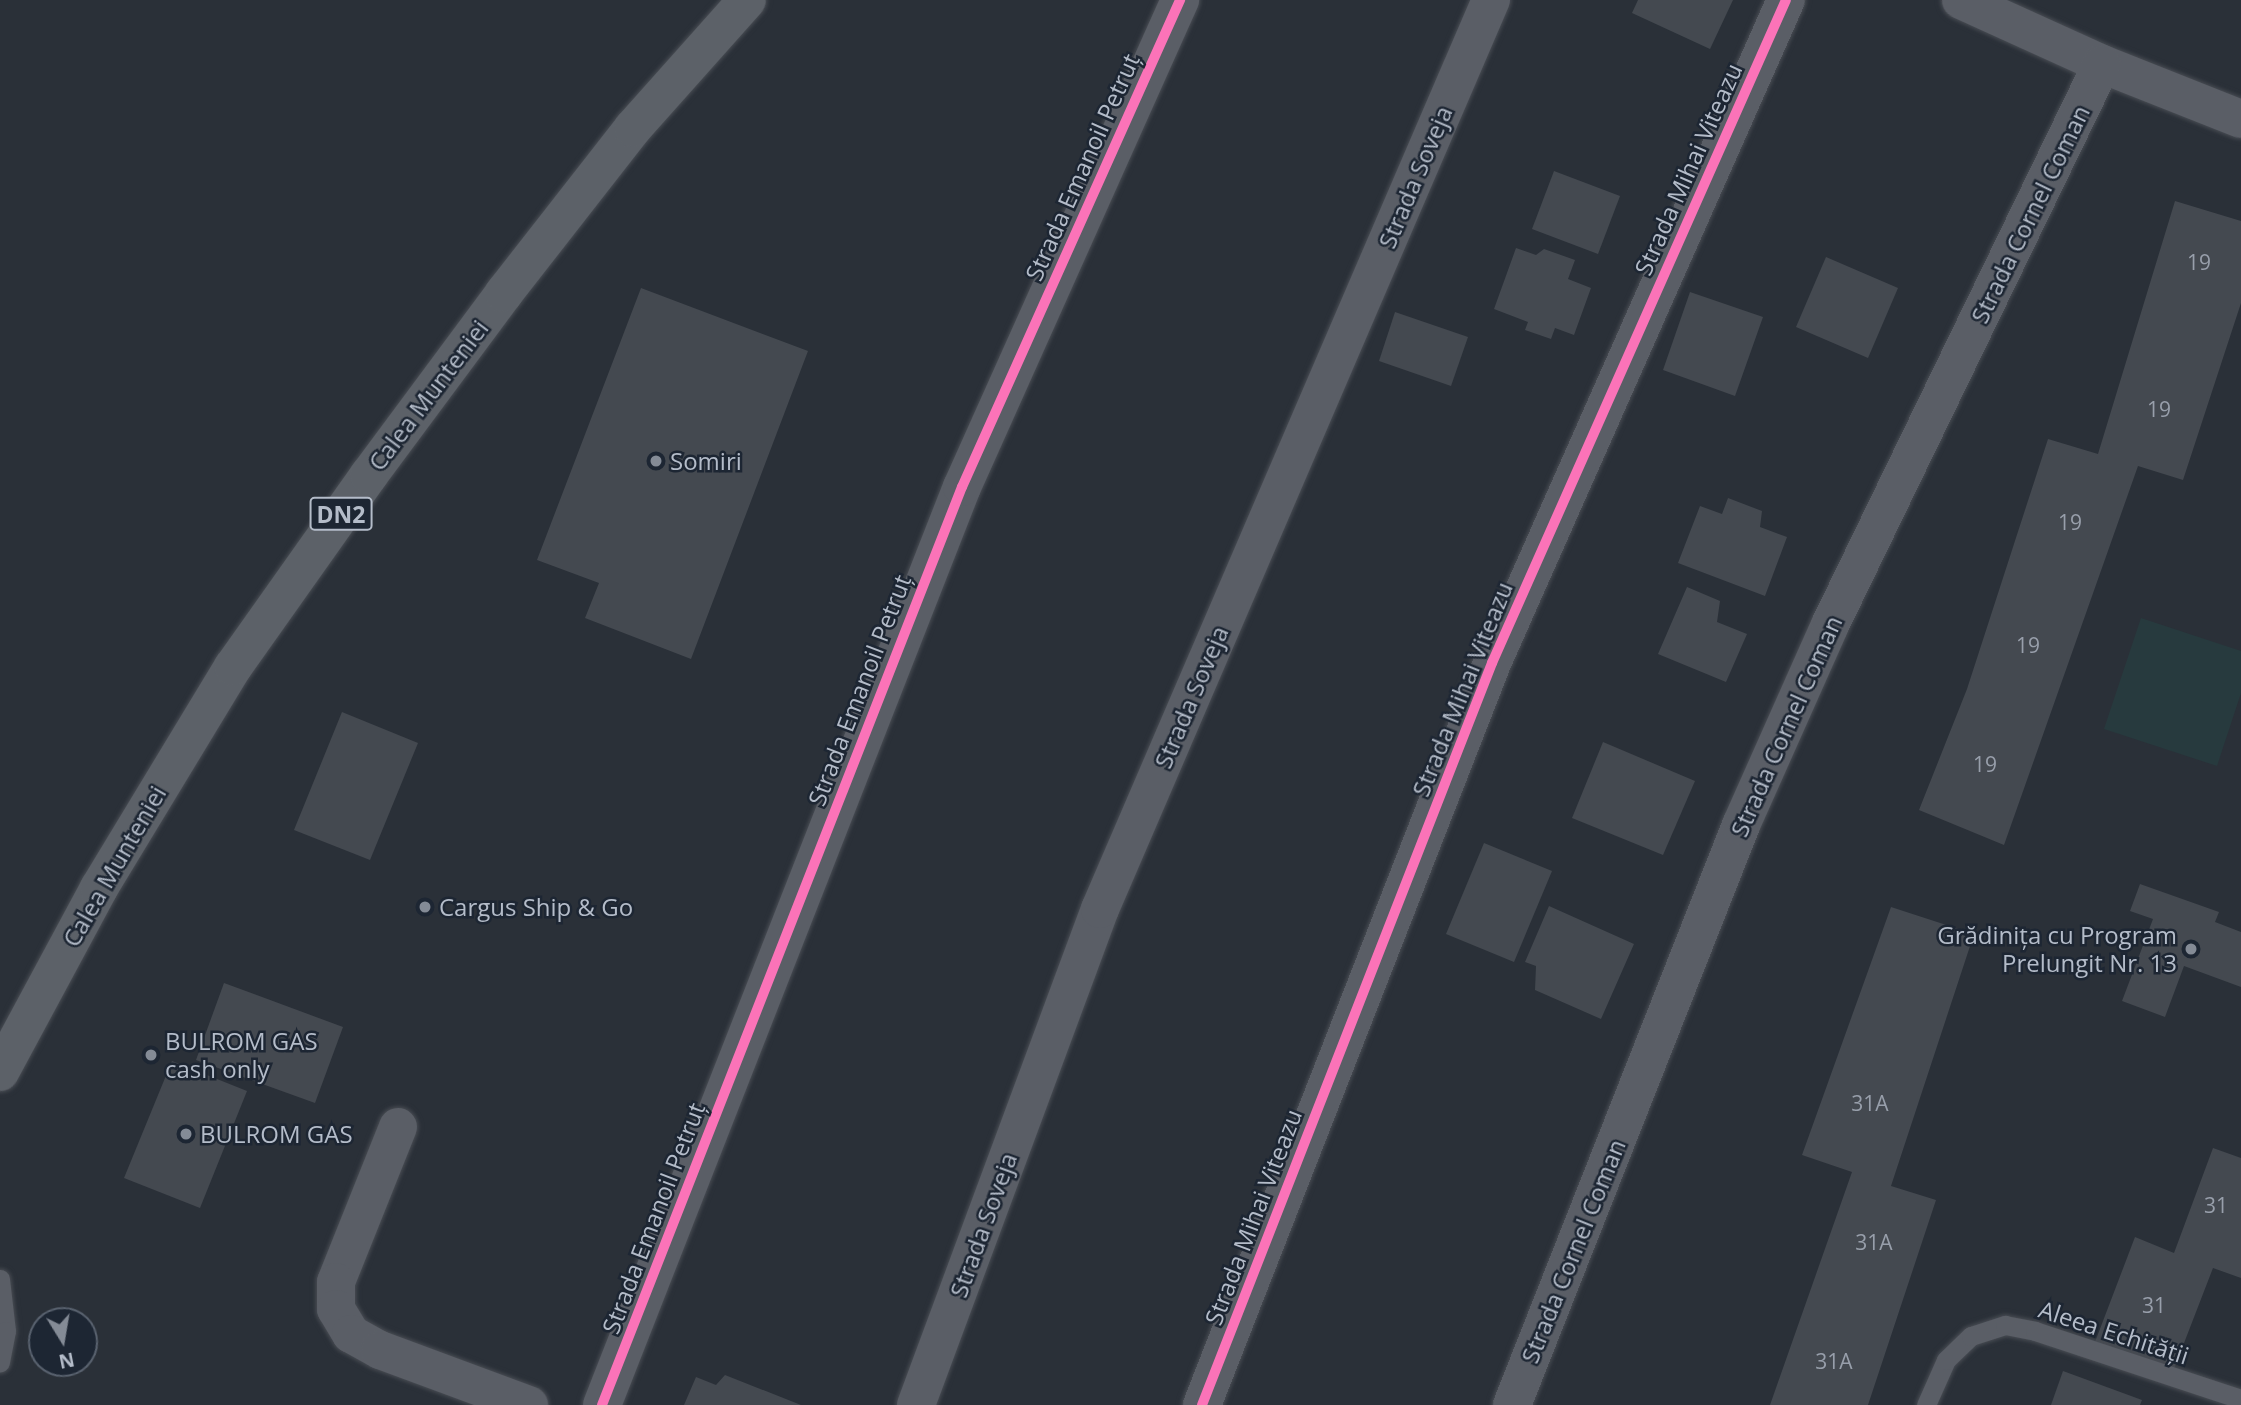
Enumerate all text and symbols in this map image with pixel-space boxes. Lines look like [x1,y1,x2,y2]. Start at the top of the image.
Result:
street label: Strada Emanoil Petruț [1019,49,1145,285]
street label: Strada Mihai Viteazu [1628,59,1748,279]
street label: Strada Cornel Coman [1965,100,2095,328]
street label: Strada Soveja [1372,102,1458,252]
house number: 19 [2187,249,2211,275]
street label: Calea Munteniei [362,314,494,476]
house number: 19 [2147,396,2171,422]
place label: Somiri [670,447,742,475]
marker: Somiri [648,453,664,469]
road number: DN2 [310,494,372,534]
house number: 19 [2058,509,2082,535]
street label: Strada Emanoil Petruț [802,570,916,810]
street label: Strada Mihai Viteazu [1406,578,1518,800]
street label: Strada Cornel Coman [1724,611,1848,841]
street label: Strada Soveja [1148,622,1234,772]
house number: 19 [2016,632,2040,658]
house number: 19 [1973,751,1997,777]
street label: Calea Munteniei [56,780,172,952]
place label: Cargus Ship & Go [439,893,633,921]
marker: Cargus Ship & Go [417,899,433,915]
place label: Grădinița cu Program Prelungit Nr. 13 [1937,921,2177,977]
marker: Grădinița cu Program Prelungit Nr. 13 [2183,941,2199,957]
place label: BULROM GAS cash only [165,1027,318,1083]
marker: BULROM GAS cash only [143,1047,159,1063]
house number: 31A [1851,1090,1889,1116]
street label: Strada Emanoil Petruț [596,1098,710,1338]
street label: Strada Mihai Viteazu [1199,1105,1307,1329]
place label: BULROM GAS [200,1120,353,1148]
marker: BULROM GAS [178,1126,194,1142]
street label: Strada Cornel Coman [1515,1135,1631,1367]
street label: Strada Soveja [944,1149,1022,1301]
house number: 31 [2204,1192,2228,1218]
house number: 31A [1855,1229,1893,1255]
house number: 31 [2142,1292,2166,1318]
street label: Aleea Echității [2035,1294,2193,1370]
north arrow [28,1307,98,1377]
text: N [57,1346,77,1375]
house number: 31A [1815,1348,1853,1374]

